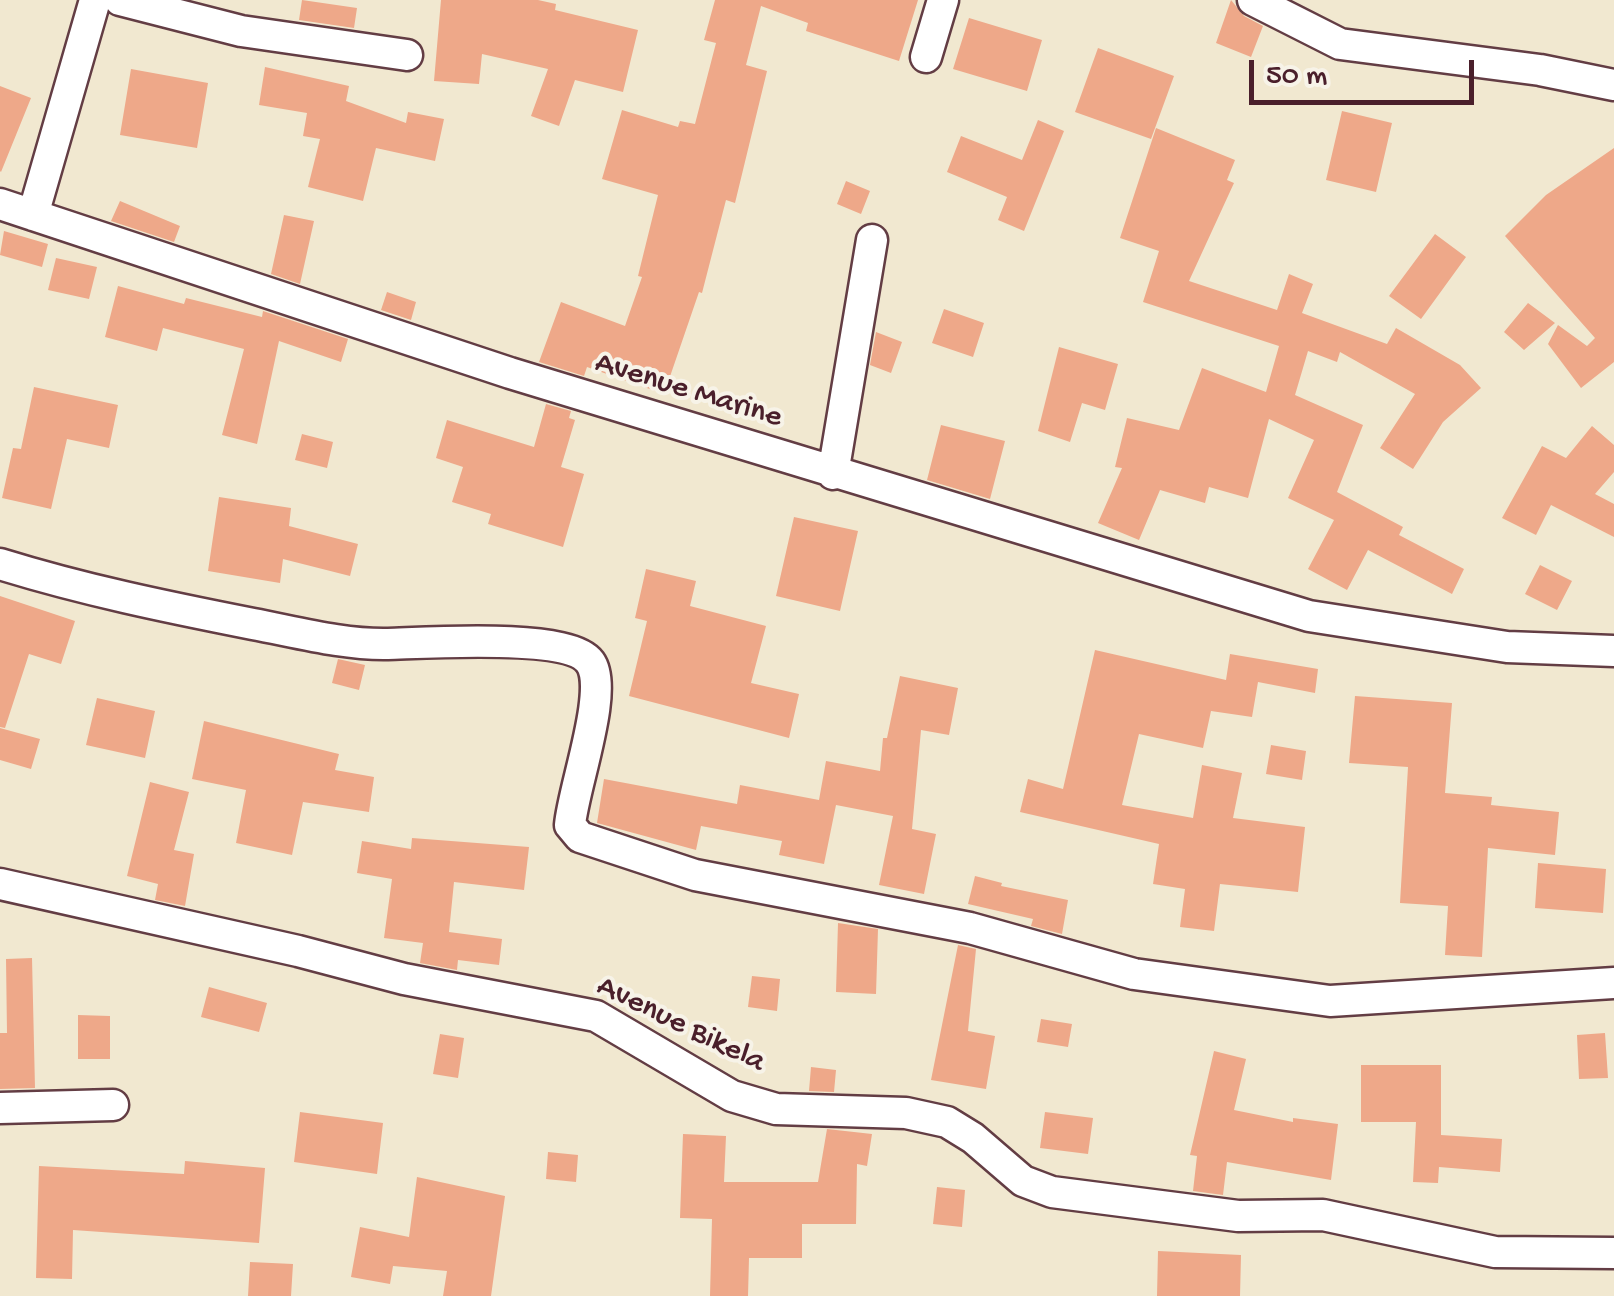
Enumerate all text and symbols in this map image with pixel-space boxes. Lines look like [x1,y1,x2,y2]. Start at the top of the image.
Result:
scale bar [1254,40,1479,102]
text: 50 m [1266,60,1327,95]
street label: Avenue Marine [590,345,786,439]
street label: Avenue Bikela [589,969,771,1083]

